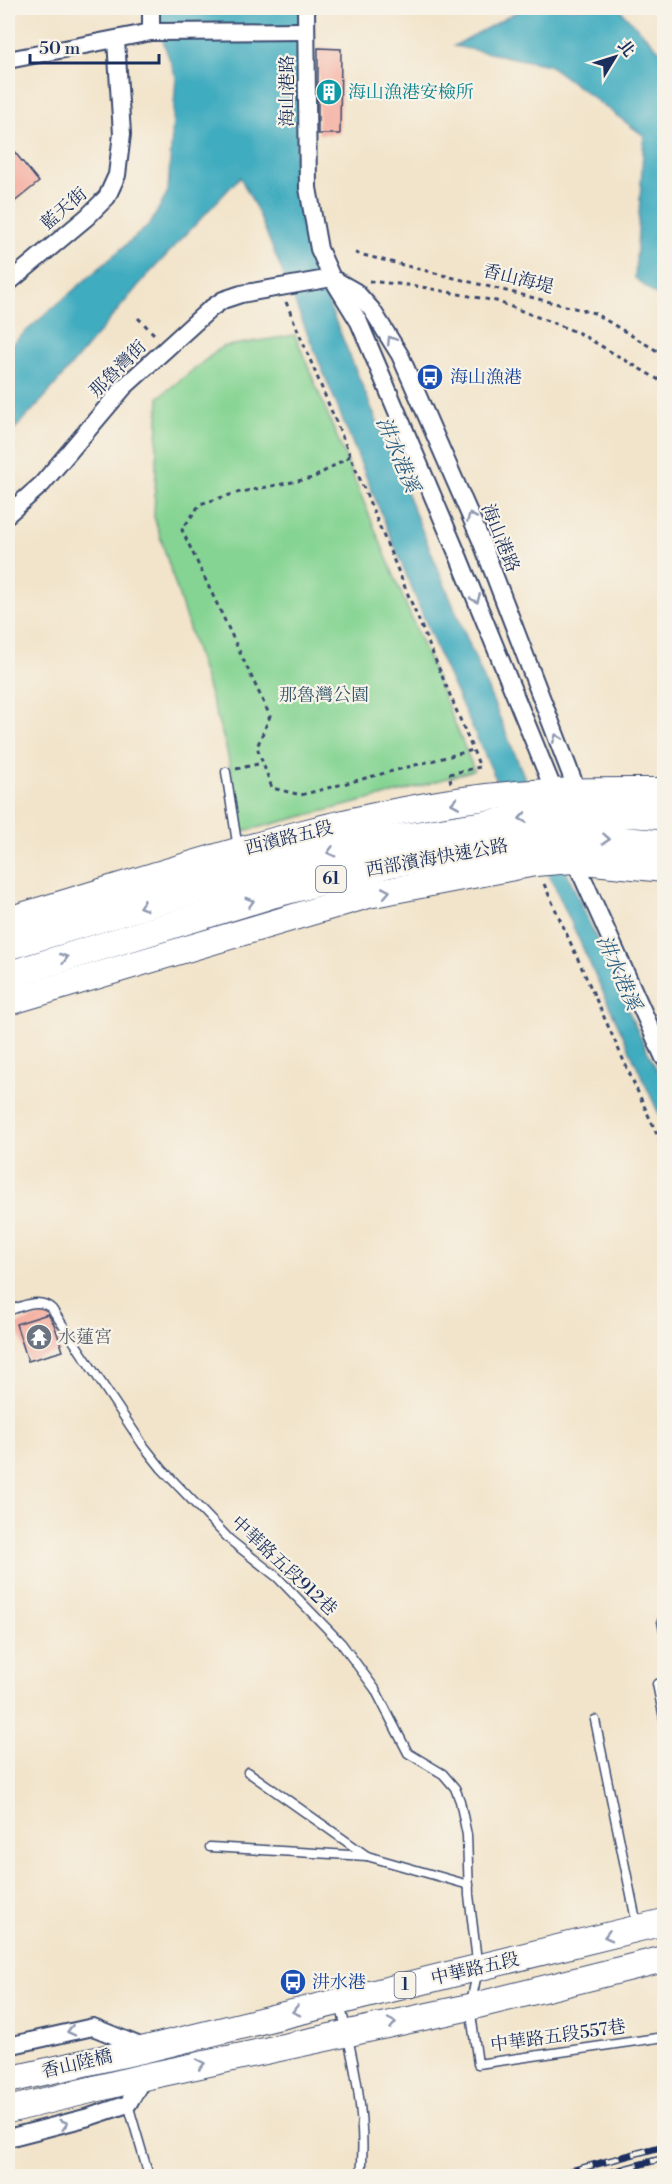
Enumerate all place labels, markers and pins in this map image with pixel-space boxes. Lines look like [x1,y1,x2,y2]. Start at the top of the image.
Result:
building icon: 海山漁港安檢所 [314,77,344,107]
place label: 海山漁港安檢所 [348,81,474,104]
bus stop icon: 海山漁港 [415,362,445,392]
place label: 海山漁港 [450,366,522,389]
temple icon: 水蓮宮 [24,1322,54,1352]
place label: 水蓮宮 [58,1326,112,1349]
bus stop icon: 汫水港 [278,1967,308,1997]
place label: 汫水港 [312,1971,366,1994]

